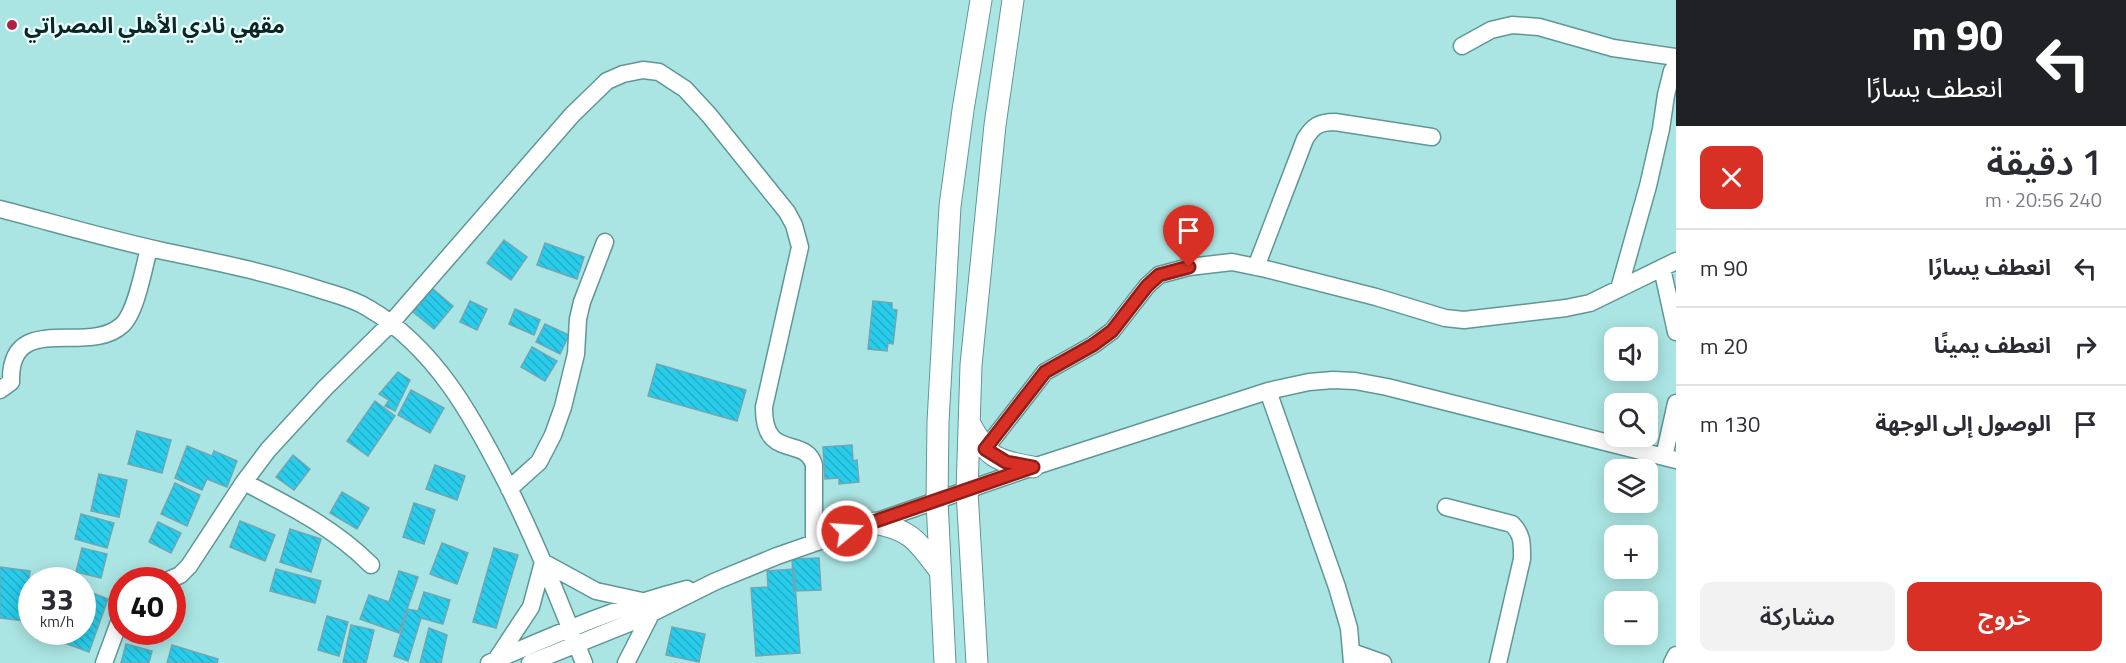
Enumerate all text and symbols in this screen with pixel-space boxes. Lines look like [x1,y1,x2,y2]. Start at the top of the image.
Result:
text: 90 m [1911,2,2003,66]
place label: مقهي نادي الأهلي المصراتي [24,8,285,43]
marker: مقهي نادي الأهلي المصراتي [5,18,19,32]
icon: left [2024,24,2102,102]
text: انعطف يسارًا [1866,66,2003,107]
text: 1 دقيقة [1987,134,2102,189]
button: close [1700,146,1763,209]
text: 240 m · 20:56 [1985,184,2102,215]
pin [1163,205,1214,267]
icon: arrive [1172,214,1205,247]
text: انعطف يسارًا [1928,250,2051,284]
text: 90 m [1700,251,1748,285]
icon: left [2069,252,2102,285]
map controls [1604,327,1658,645]
button: sound [1604,327,1658,381]
text: انعطف يمينًا [1934,328,2051,362]
text: 20 m [1700,329,1748,363]
icon: right [2069,330,2102,363]
button: search [1604,393,1658,447]
text: الوصول إلى الوجهة [1875,406,2051,440]
text: 130 m [1700,407,1760,441]
icon: arrive [2069,408,2102,441]
button: layers [1604,459,1658,513]
position arrow [815,499,879,563]
button: + [1604,525,1658,579]
speed limit sign: 40 [108,567,186,645]
text: 33 [40,576,74,622]
button: مشاركة [1700,582,1895,651]
button: خروج [1907,582,2102,651]
button: − [1604,591,1658,645]
text: km/h [40,610,74,633]

